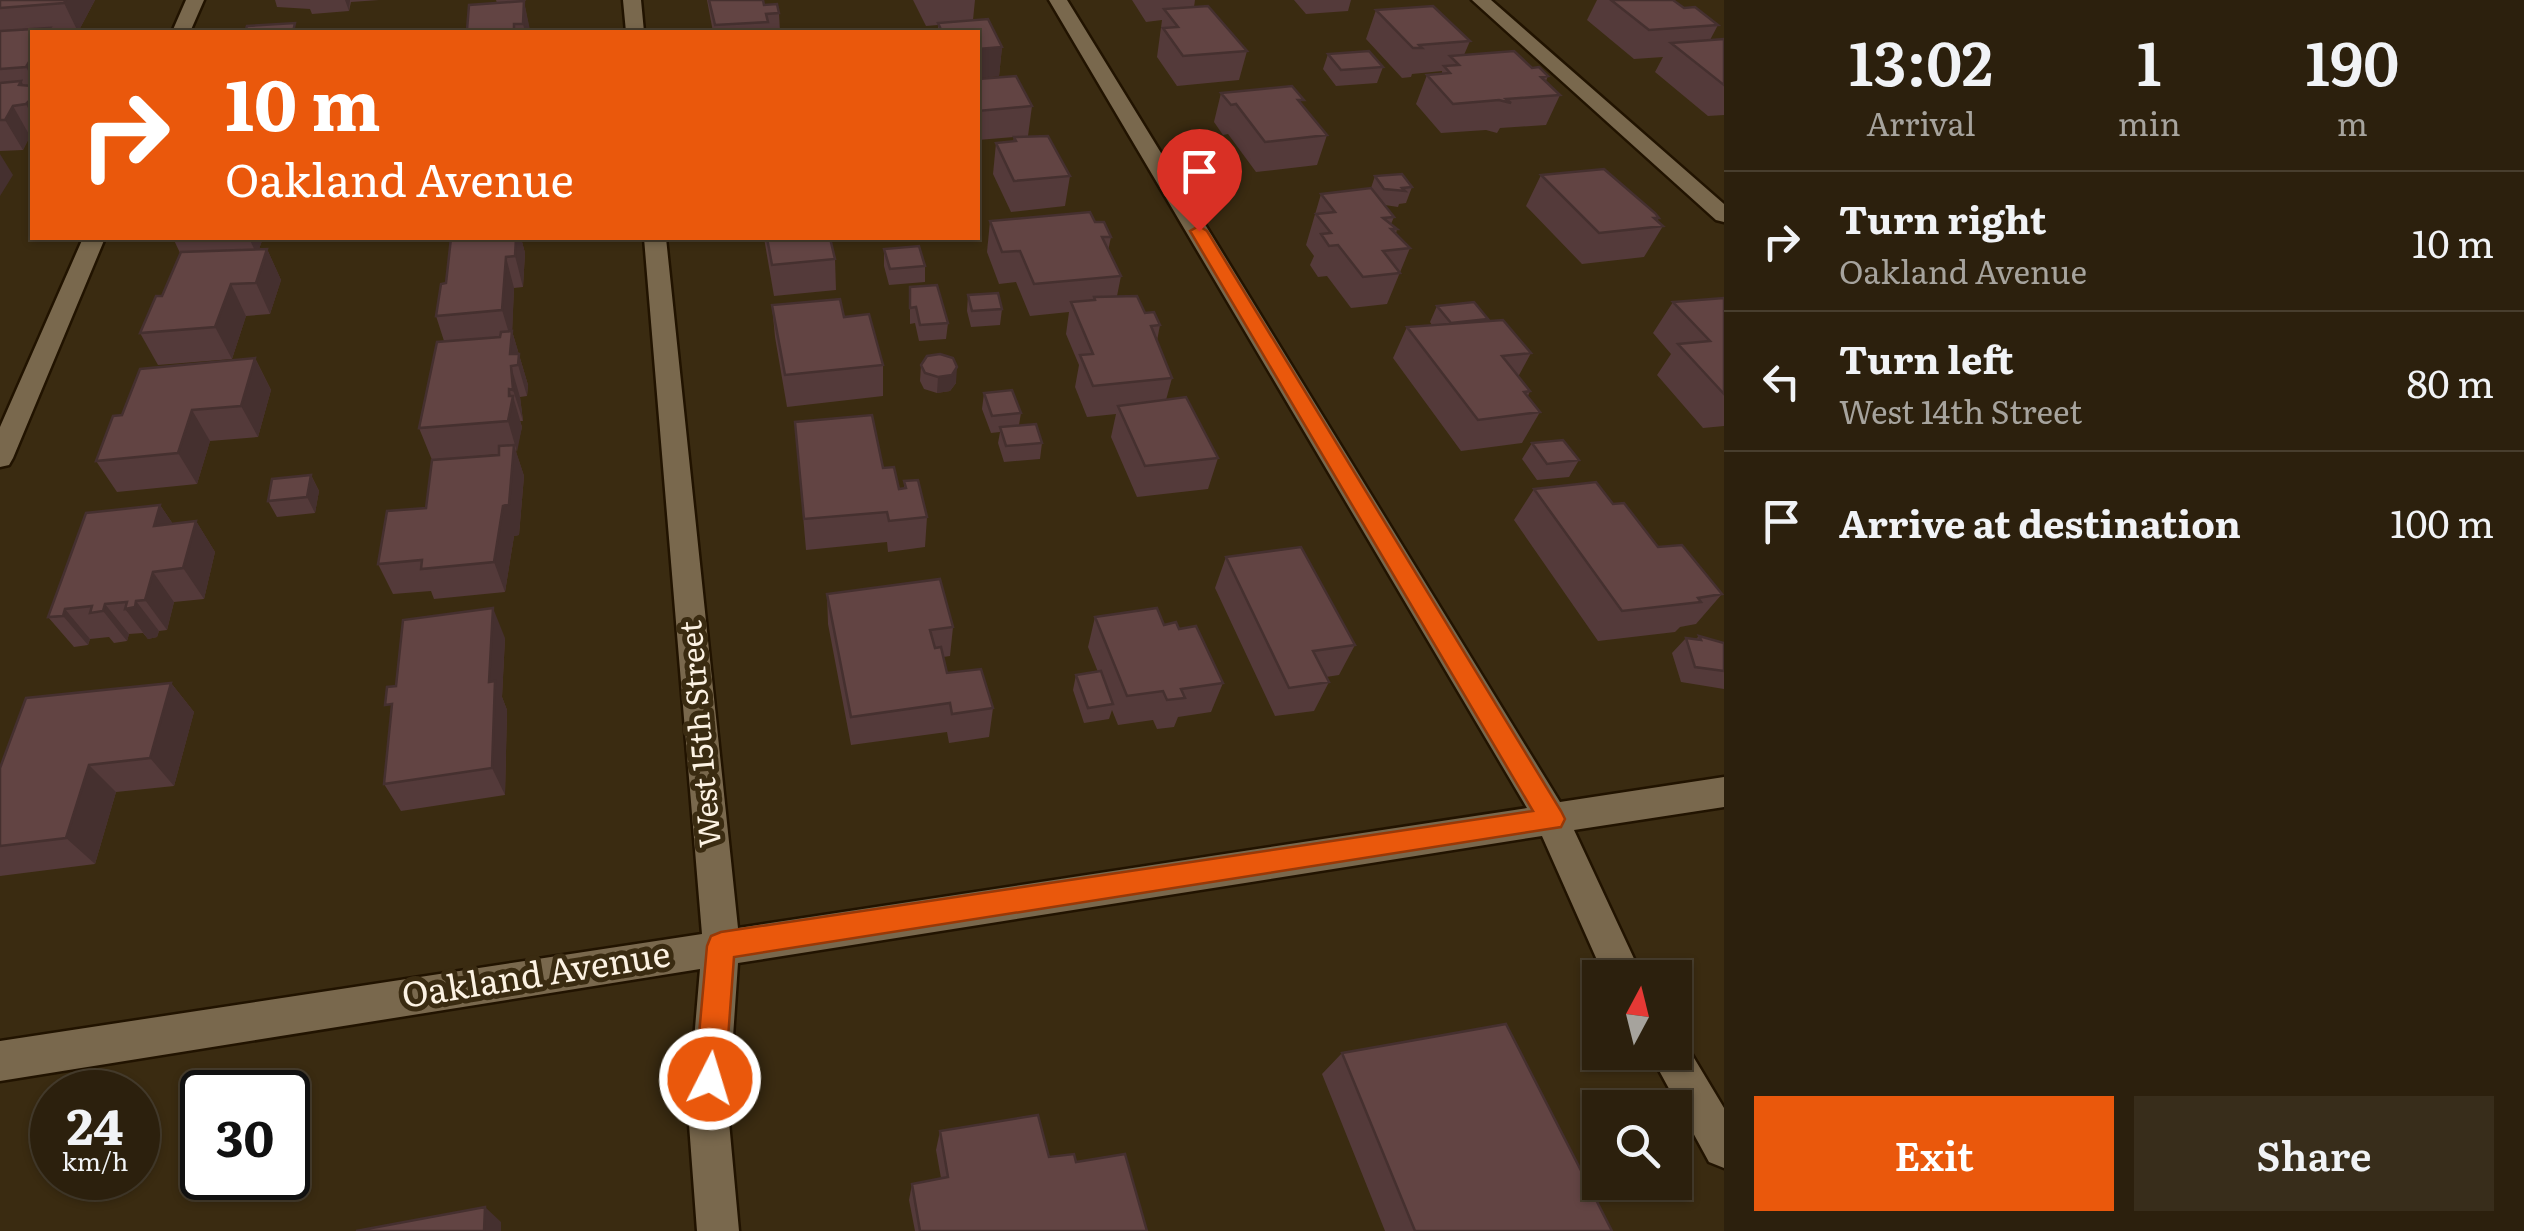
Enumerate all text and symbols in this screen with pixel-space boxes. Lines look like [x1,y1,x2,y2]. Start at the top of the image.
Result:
text: 13:02 [1849,15,1993,104]
text: 1 [2137,15,2162,104]
text: 190 [2305,15,2399,104]
text: 10 m [225,49,381,153]
icon: right [60,70,190,200]
text: Arrival [1866,98,1976,146]
text: min [2118,98,2181,146]
text: m [2337,98,2368,146]
pin [1157,129,1242,232]
text: Oakland Avenue [225,144,574,211]
icon: arrive [1172,144,1227,199]
text: Turn right [1839,189,2046,246]
text: 10 m [2412,213,2494,270]
icon: right [1754,214,1809,269]
text: Oakland Avenue [1839,246,2087,294]
text: Turn left [1839,329,2014,386]
text: 80 m [2407,353,2494,410]
icon: left [1754,354,1809,409]
text: West 14th Street [1839,386,2082,434]
text: Arrive at destination [1839,493,2241,550]
text: 100 m [2390,493,2494,550]
icon: arrive [1754,494,1809,549]
street label: West 15th Street [666,619,730,850]
street label: Oakland Avenue [397,925,674,1019]
north arrow [1582,960,1692,1070]
map controls [1582,960,1692,1200]
position arrow [658,1027,762,1131]
speed limit sign: 30 [180,1070,310,1200]
text: 24 [66,1086,123,1160]
button: search [1582,1090,1692,1200]
button: Exit [1754,1096,2114,1211]
button: Share [2134,1096,2494,1211]
text: km/h [62,1142,128,1179]

